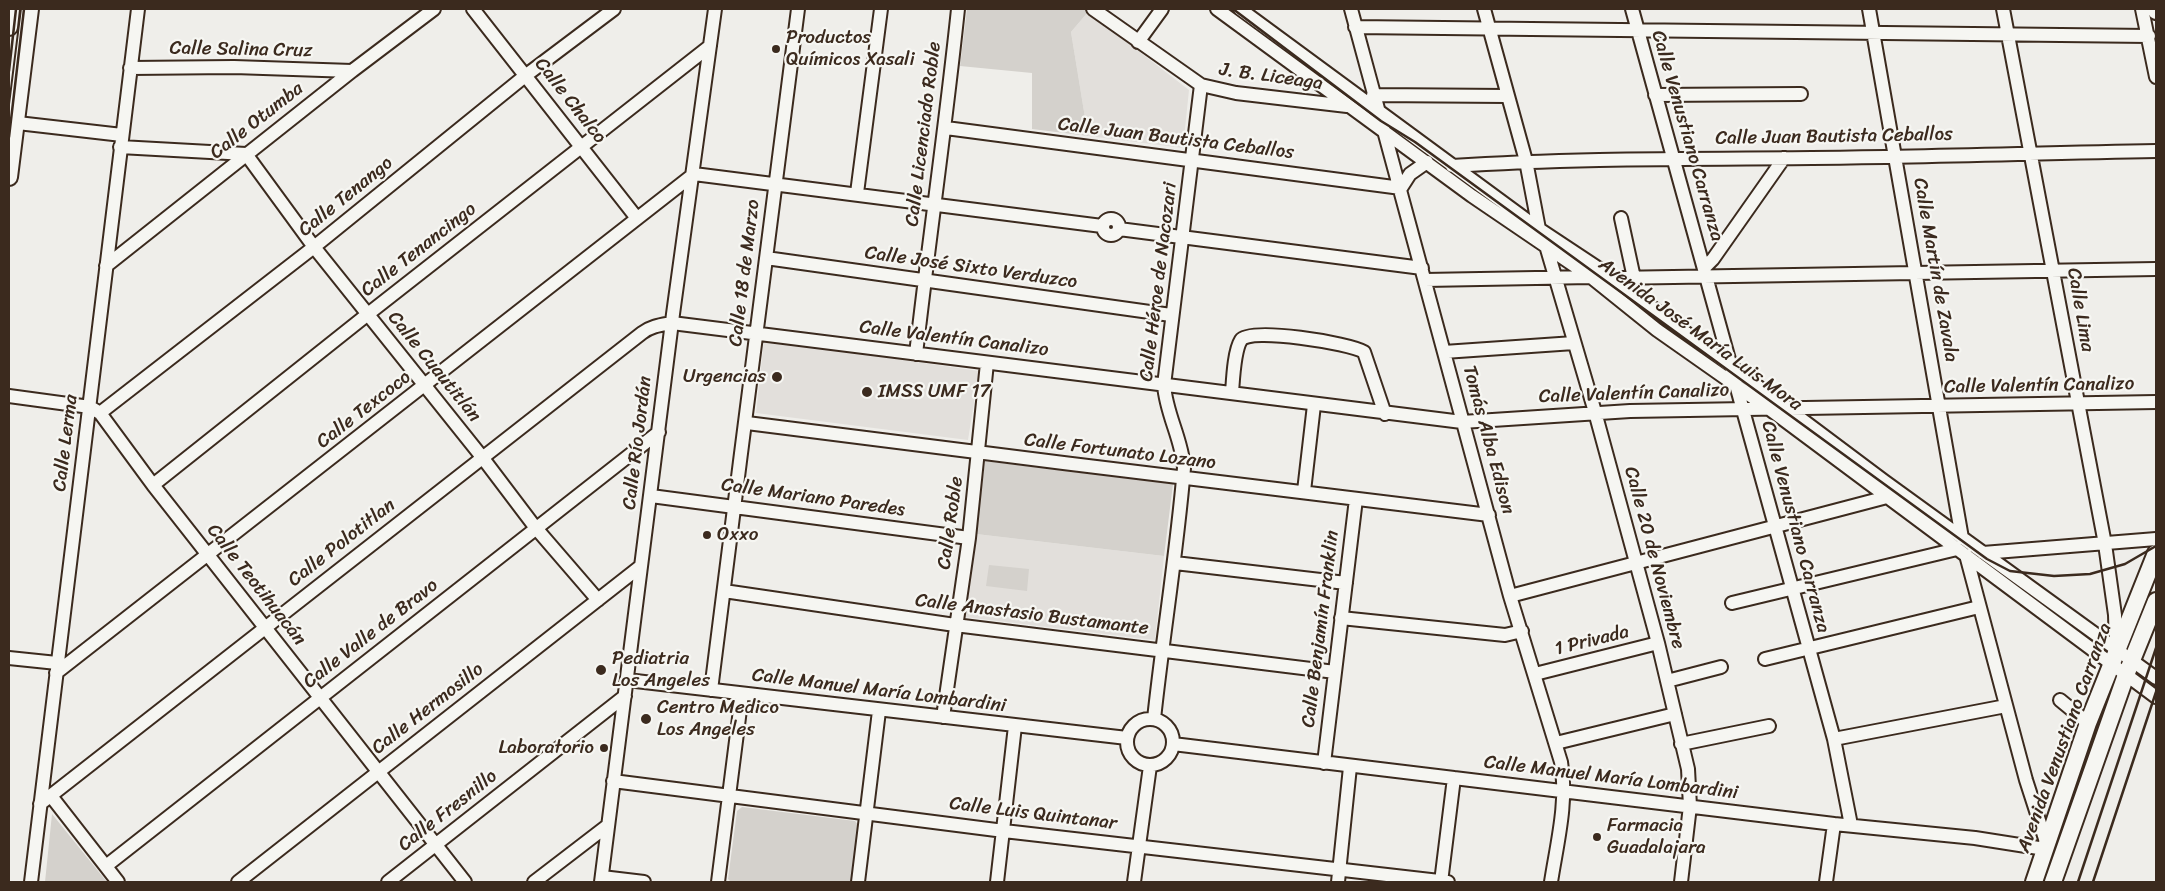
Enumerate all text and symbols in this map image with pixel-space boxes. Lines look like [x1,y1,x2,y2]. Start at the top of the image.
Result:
place label: Productos Químicos Xasali [786,27,915,71]
street label: Calle Venustiano Carranza [1646,28,1728,244]
street label: Calle Salina Cruz [169,37,313,63]
street label: Calle Licenciado Roble [901,40,947,228]
marker: Productos Químicos Xasali [770,43,782,55]
street label: Calle Chalco [529,53,611,149]
street label: J. B. Liceaga [1218,58,1324,96]
street label: Calle Otumba [206,78,308,164]
street label: Calle Juan Bautista Ceballos [1057,113,1295,165]
street label: Calle Juan Bautista Ceballos [1715,124,1953,150]
street label: Calle Tenango [294,152,398,242]
street label: Calle Martín de Zavala [1908,176,1962,364]
street label: Calle Héroe de Nacozari [1135,181,1183,383]
street label: Calle Tenancingo [357,198,481,302]
street label: Calle 18 de Marzo [725,198,765,348]
street label: Calle José Sixto Verduzco [863,242,1079,294]
street label: Avenida José María Luis Mora [1594,253,1806,417]
street label: Calle Lima [2061,266,2099,354]
street label: Calle Cuautitlán [382,307,486,427]
street label: Calle Valentín Canalizo [858,316,1050,362]
street label: Tomás Alba Edison [1457,363,1519,517]
street label: Calle Texcoco [312,366,416,454]
place label: Urgencias [683,366,766,388]
marker: Urgencias [770,370,784,384]
street label: Calle Valentín Canalizo [1944,373,2134,399]
street label: Calle Río Jordán [618,375,658,511]
street label: Calle Valentín Canalizo [1538,379,1730,409]
place label: IMSS UMF 17 [878,381,990,403]
marker: IMSS UMF 17 [860,385,874,399]
street label: Calle Lerma [49,393,83,493]
street label: Calle Venustiano Carranza [1756,419,1834,635]
street label: Calle Fortunato Lozano [1023,429,1217,475]
street label: Calle 20 de Noviembre [1619,464,1689,652]
street label: Calle Mariano Paredes [720,474,906,522]
street label: Calle Roble [933,475,969,571]
street label: Calle Polotitlan [284,494,400,592]
street label: Calle Teotihuacán [202,520,310,650]
place label: Oxxo [717,524,758,546]
marker: Oxxo [701,529,713,541]
street label: Calle Benjamín Franklin [1298,529,1344,729]
street label: Calle Valle de Bravo [299,574,443,694]
street label: Calle Anastasio Bustamante [914,589,1150,641]
street label: Avenida Venustiano Carranza [2013,620,2117,856]
street label: 1 Privada [1553,621,1631,661]
place label: Pediatria Los Angeles [612,648,710,692]
street label: Calle Hermosillo [368,658,488,760]
marker: Pediatria Los Angeles [594,663,608,677]
street label: Calle Manuel María Lombardini [751,664,1007,718]
place label: Centro Medico Los Angeles [657,697,779,741]
marker: Centro Medico Los Angeles [639,712,653,726]
place label: Laboratorio [499,737,594,759]
marker: Laboratorio [598,742,610,754]
street label: Calle Manuel María Lombardini [1483,751,1739,805]
street label: Calle Fresnillo [394,765,502,857]
street label: Calle Luis Quintanar [948,792,1118,836]
place label: Farmacia Guadalajara [1607,815,1705,859]
marker: Farmacia Guadalajara [1591,831,1603,843]

